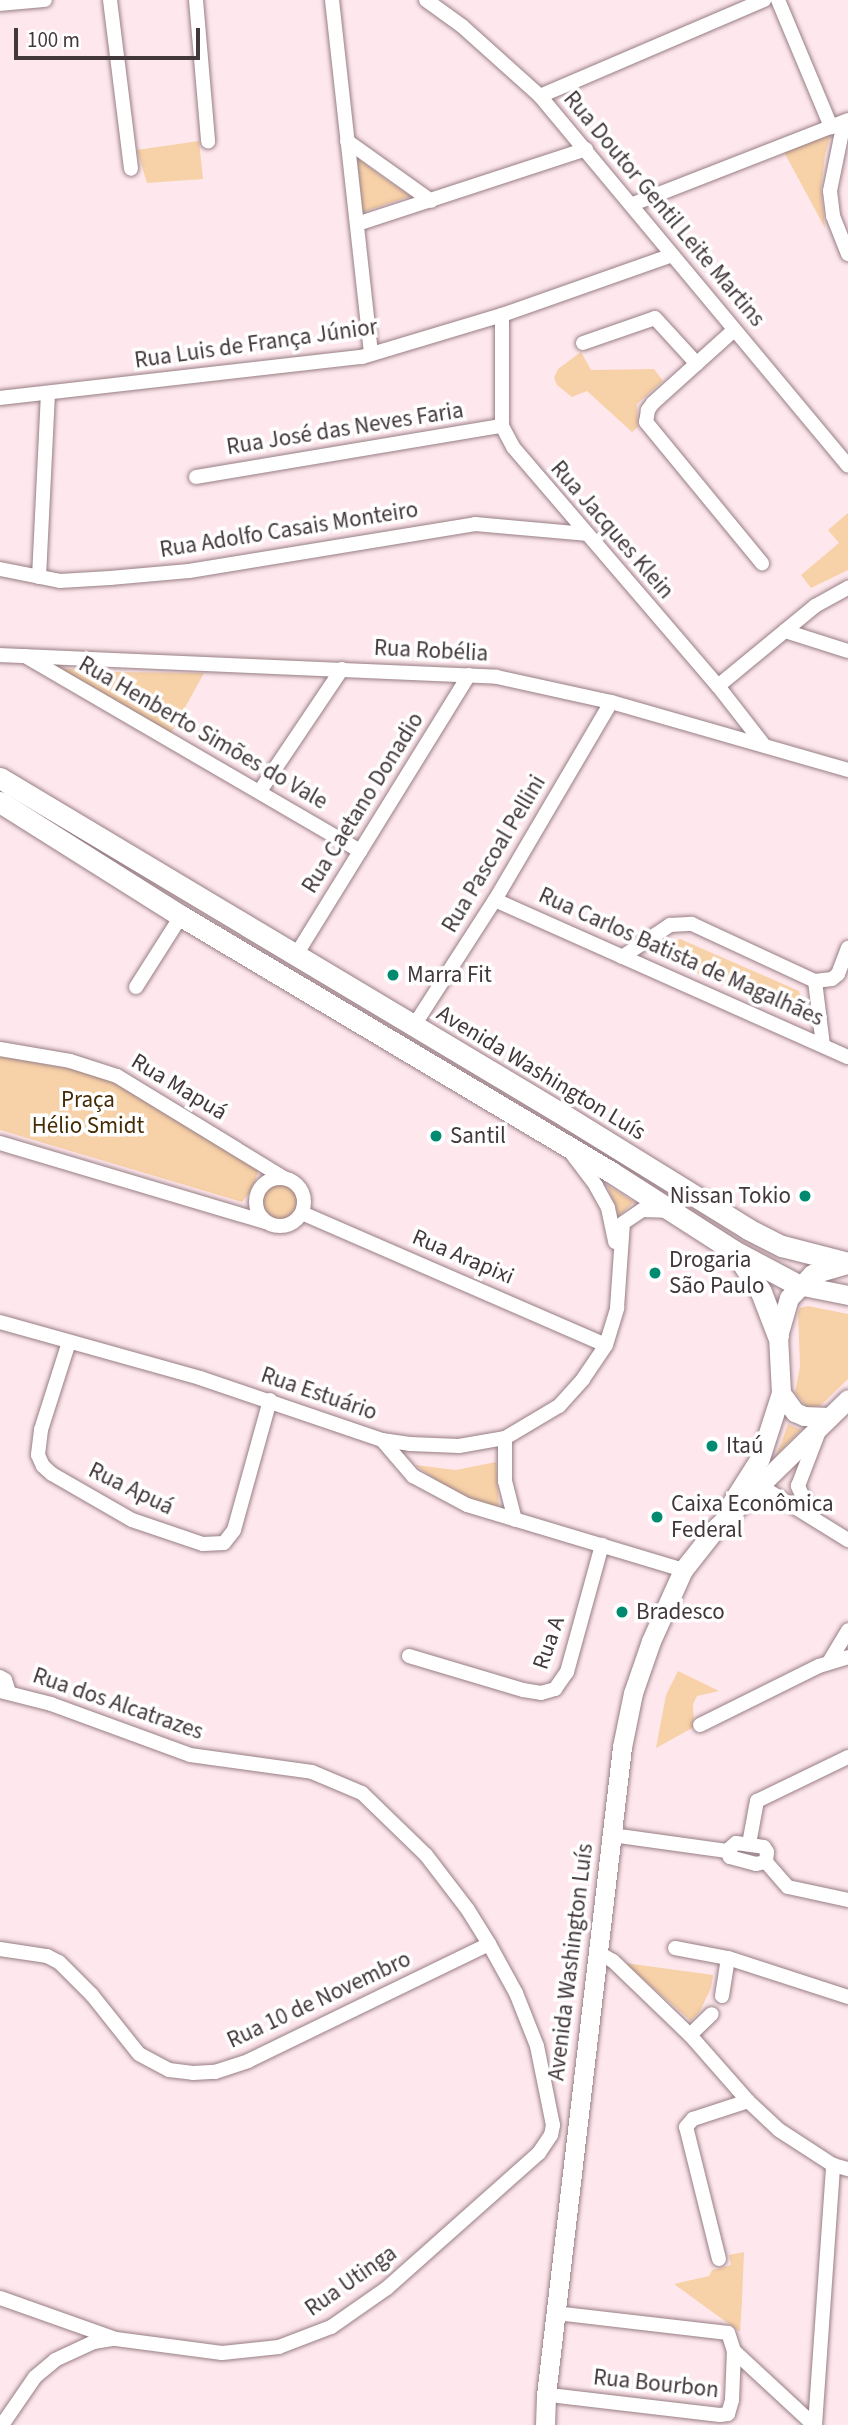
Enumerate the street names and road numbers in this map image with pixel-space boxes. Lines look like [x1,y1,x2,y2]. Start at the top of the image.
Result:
street label: Rua Doutor Gentil Leite Martins [557,86,771,332]
street label: Rua Luis de França Júnior [133,313,379,375]
street label: Rua José das Neves Faria [225,397,465,461]
street label: Rua Jacques Klein [544,455,680,605]
street label: Rua Adolfo Casais Monteiro [158,496,420,564]
street label: Rua Robélia [373,634,489,668]
street label: Rua Henberto Simões do Vale [74,650,332,816]
street label: Rua Caetano Donadio [296,708,430,898]
street label: Rua Pascoal Pellini [436,770,552,938]
street label: Rua Carlos Batista de Magalhães [534,882,828,1032]
street label: Avenida Washington Luís [432,1000,650,1146]
street label: Rua Mapuá [126,1048,232,1126]
street label: Rua Arapixi [408,1223,518,1291]
street label: Rua Estuário [257,1361,381,1427]
street label: Rua Apuá [84,1457,178,1521]
street label: Rua A [527,1613,571,1673]
street label: Rua dos Alcatrazes [29,1662,207,1746]
street label: Avenida Washington Luís [543,1842,599,2082]
street label: Rua 10 de Novembro [223,1945,415,2055]
street label: Rua Utinga [300,2239,402,2323]
street label: Rua Bourbon [592,2364,720,2404]

